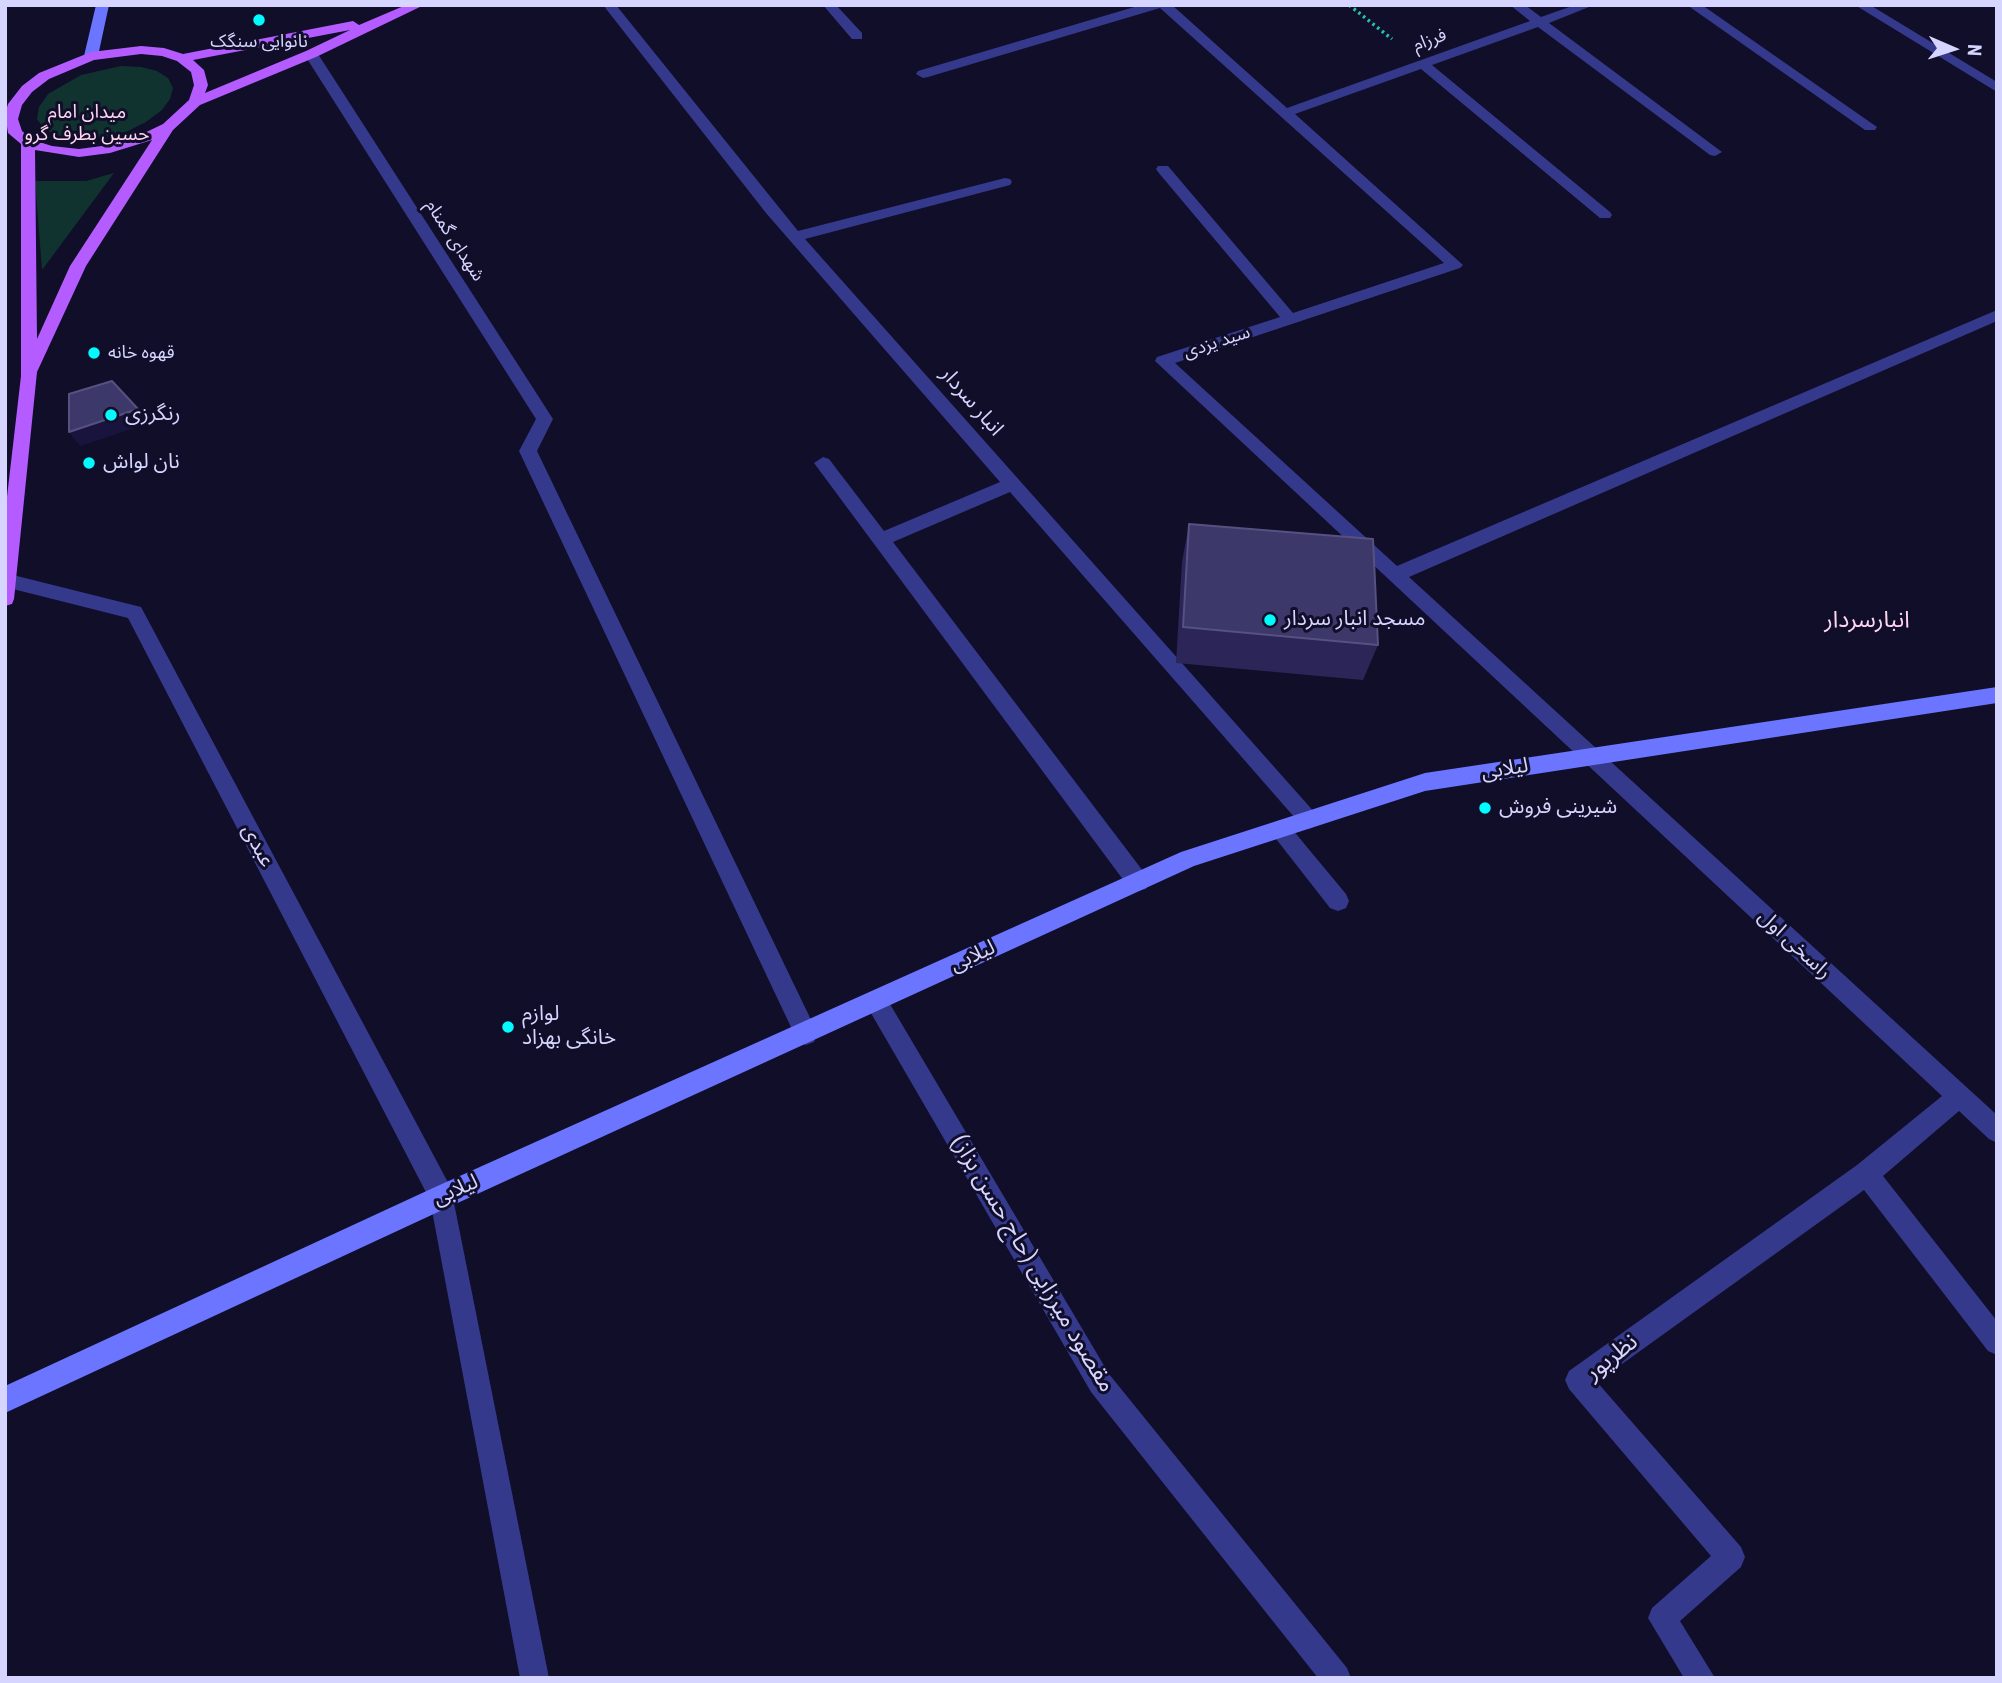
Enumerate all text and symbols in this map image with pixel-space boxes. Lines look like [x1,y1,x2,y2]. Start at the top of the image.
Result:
marker: نانوایی سنگک [251,12,267,28]
north arrow [1918,14,1988,84]
street label: فرزام [1410,25,1450,57]
place label: نانوایی سنگک [210,31,308,53]
text: N [1963,44,1986,57]
district label: میدان امام حسین بطرف گرو [24,102,150,146]
street label: شهدای گمنام [420,196,488,286]
street label: سید یزدی [1181,322,1253,364]
place label: قهوه خانه [108,342,175,364]
marker: قهوه خانه [86,345,102,361]
street label: انبار سردار [934,362,1008,442]
place label: رنگرزی [125,402,180,428]
marker: رنگرزی [103,407,119,423]
place label: نان لواش [103,450,180,476]
marker: نان لواش [81,455,97,471]
place label: مسجد انبار سردار [1284,607,1426,633]
district label: انبارسردار [1824,607,1910,635]
marker: مسجد انبار سردار [1262,612,1278,628]
street label: لیلابی [1480,754,1530,786]
place label: شیرینی فروش [1499,795,1617,821]
marker: شیرینی فروش [1477,800,1493,816]
street label: عبدی [235,820,279,872]
street label: راسخی اول [1752,905,1836,985]
street label: لیلابی [946,936,1000,978]
place label: لوازم خانگی بهزاد [522,1002,616,1052]
marker: لوازم خانگی بهزاد [500,1019,516,1035]
street label: مقصود میرزایی (حاج حسن بزاز) [944,1130,1120,1398]
street label: لیلابی [429,1170,483,1212]
street label: نظرپور [1580,1328,1644,1388]

